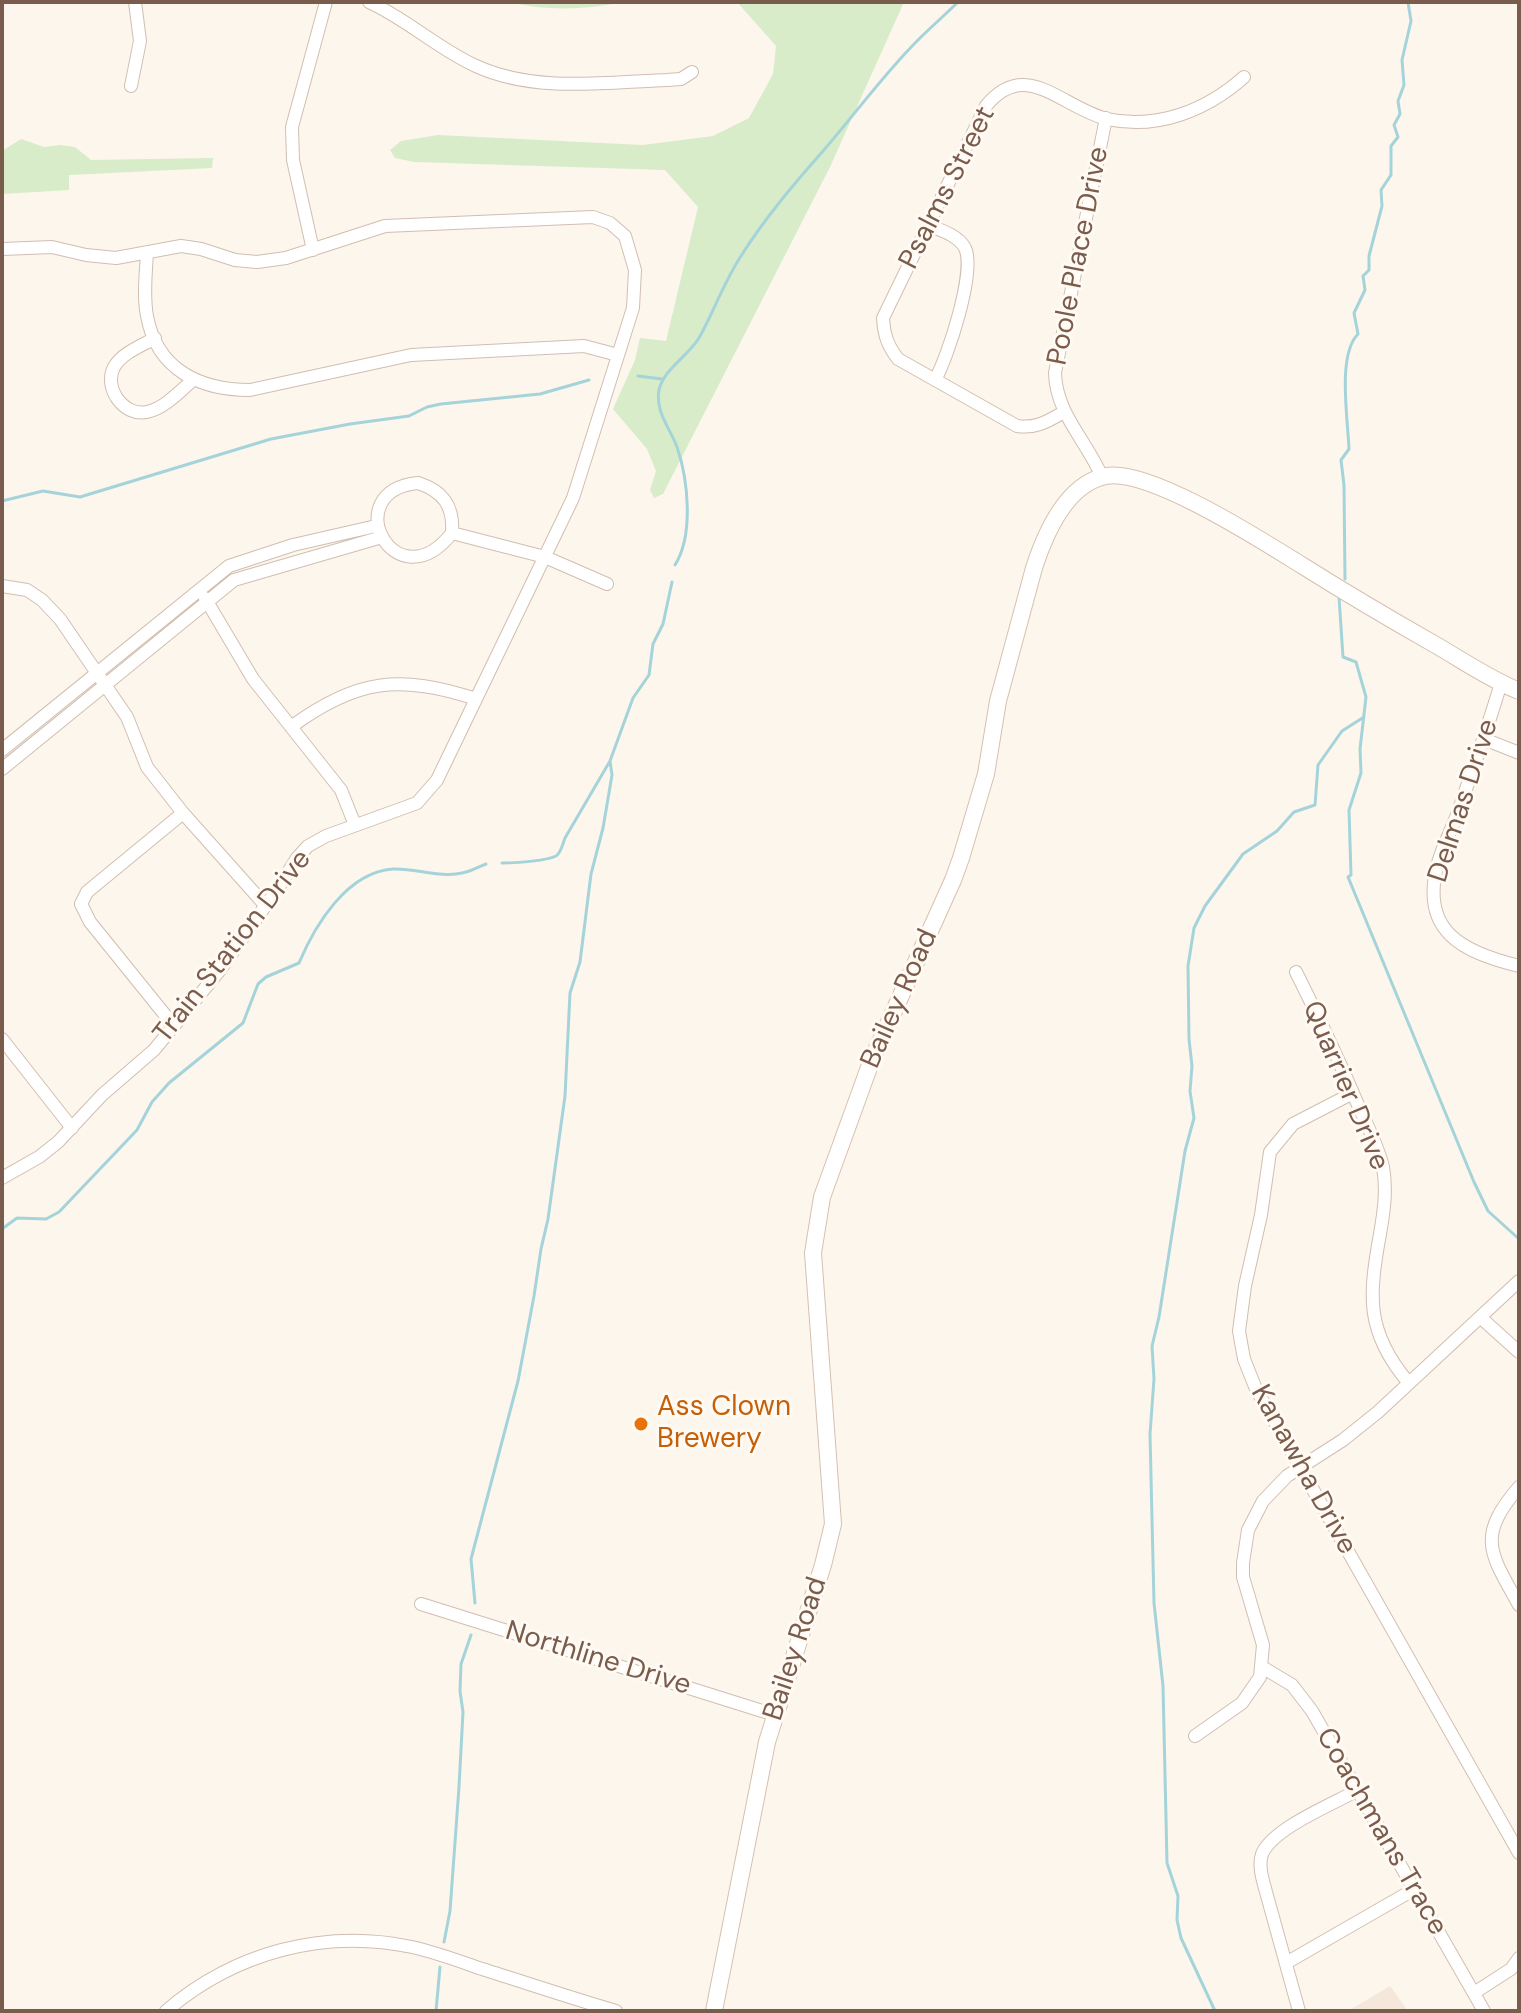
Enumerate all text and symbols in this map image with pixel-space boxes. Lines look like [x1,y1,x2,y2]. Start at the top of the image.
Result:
street label: Psalms Street [893,101,1003,275]
street label: Poole Place Drive [1041,144,1117,368]
street label: Delmas Drive [1422,715,1506,887]
street label: Train Station Drive [147,844,319,1050]
street label: Bailey Road [854,924,946,1074]
street label: Quarrier Drive [1294,996,1396,1176]
street label: Kanawha Drive [1243,1379,1363,1561]
place label: Ass Clown Brewery [657,1391,791,1457]
marker: Ass Clown Brewery [632,1415,650,1433]
street label: Bailey Road [757,1573,835,1725]
street label: Northline Drive [501,1615,695,1703]
street label: Coachmans Trace [1308,1723,1454,1941]

